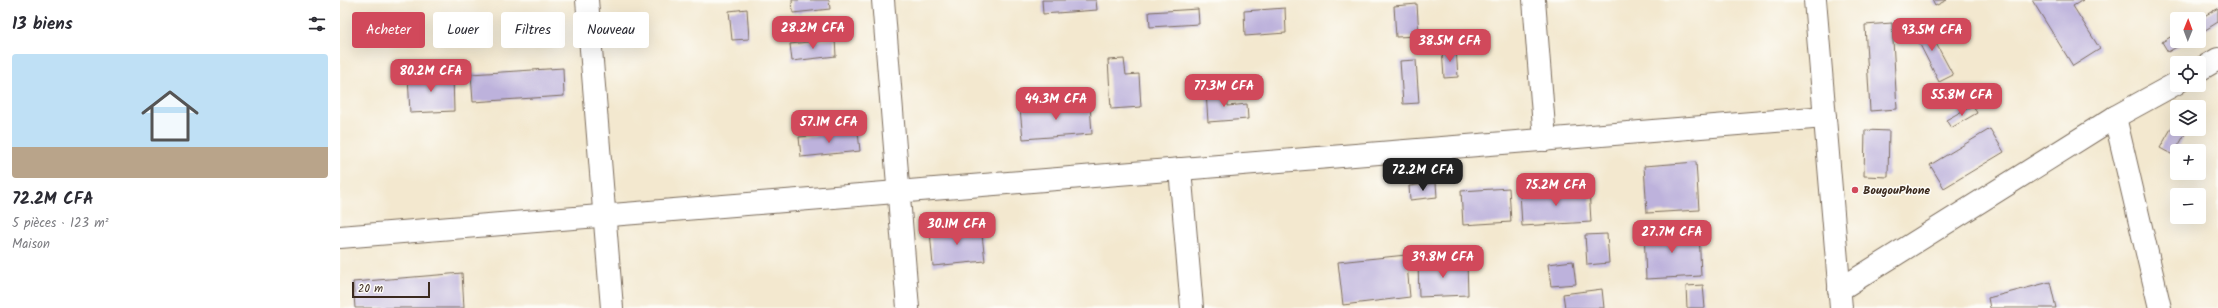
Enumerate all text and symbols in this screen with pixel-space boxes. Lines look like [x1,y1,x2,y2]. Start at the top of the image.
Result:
text: 13 biens [12,11,73,38]
chip: Acheter [352,12,425,48]
chip: Louer [433,12,493,48]
chip: Filtres [501,12,565,48]
chip: Nouveau [573,12,649,48]
north arrow [2170,12,2206,48]
map controls [2170,12,2206,224]
icon: filters [306,13,328,35]
pin: 28.2M CFA [767,16,859,50]
text: 28.2M CFA [781,18,845,39]
pin: 93.5M CFA [1886,18,1978,52]
text: 93.5M CFA [1901,20,1963,41]
pin: 38.5M CFA [1404,29,1496,63]
text: 38.5M CFA [1419,31,1481,52]
button: locate [2170,56,2206,92]
pin: 80.2M CFA [385,59,477,93]
text: 80.2M CFA [399,61,463,82]
pin: 77.3M CFA [1178,74,1270,108]
text: 77.3M CFA [1194,76,1254,97]
icon: home [134,80,206,152]
pin: 55.8M CFA [1916,83,2008,117]
text: 55.8M CFA [1931,85,1993,106]
pin: 44.3M CFA [1010,87,1102,121]
text: 44.3M CFA [1025,89,1087,110]
button: layers [2170,100,2206,136]
pin: 57.1M CFA [783,110,875,144]
text: 57.1M CFA [800,112,858,133]
button: + [2170,144,2206,180]
pin: 72.2M CFA [1377,158,1469,192]
text: 72.2M CFA [1392,160,1454,181]
pin: 75.2M CFA [1510,173,1602,207]
text: 75.2M CFA [1525,175,1587,196]
place label: BougouPhone [1863,181,1930,200]
marker: BougouPhone [1850,185,1860,195]
text: 72.2M CFA [12,186,94,213]
button: − [2170,188,2206,224]
pin: 30.1M CFA [911,212,1003,246]
text: 5 pièces · 123 m² [12,213,109,234]
text: 30.1M CFA [928,214,986,235]
pin: 27.7M CFA [1626,220,1718,254]
text: 27.7M CFA [1641,222,1703,243]
text: Maison [12,234,50,255]
pin: 39.8M CFA [1397,245,1489,279]
text: 39.8M CFA [1412,247,1474,268]
scale bar [352,280,430,299]
text: 20 m [358,280,383,298]

